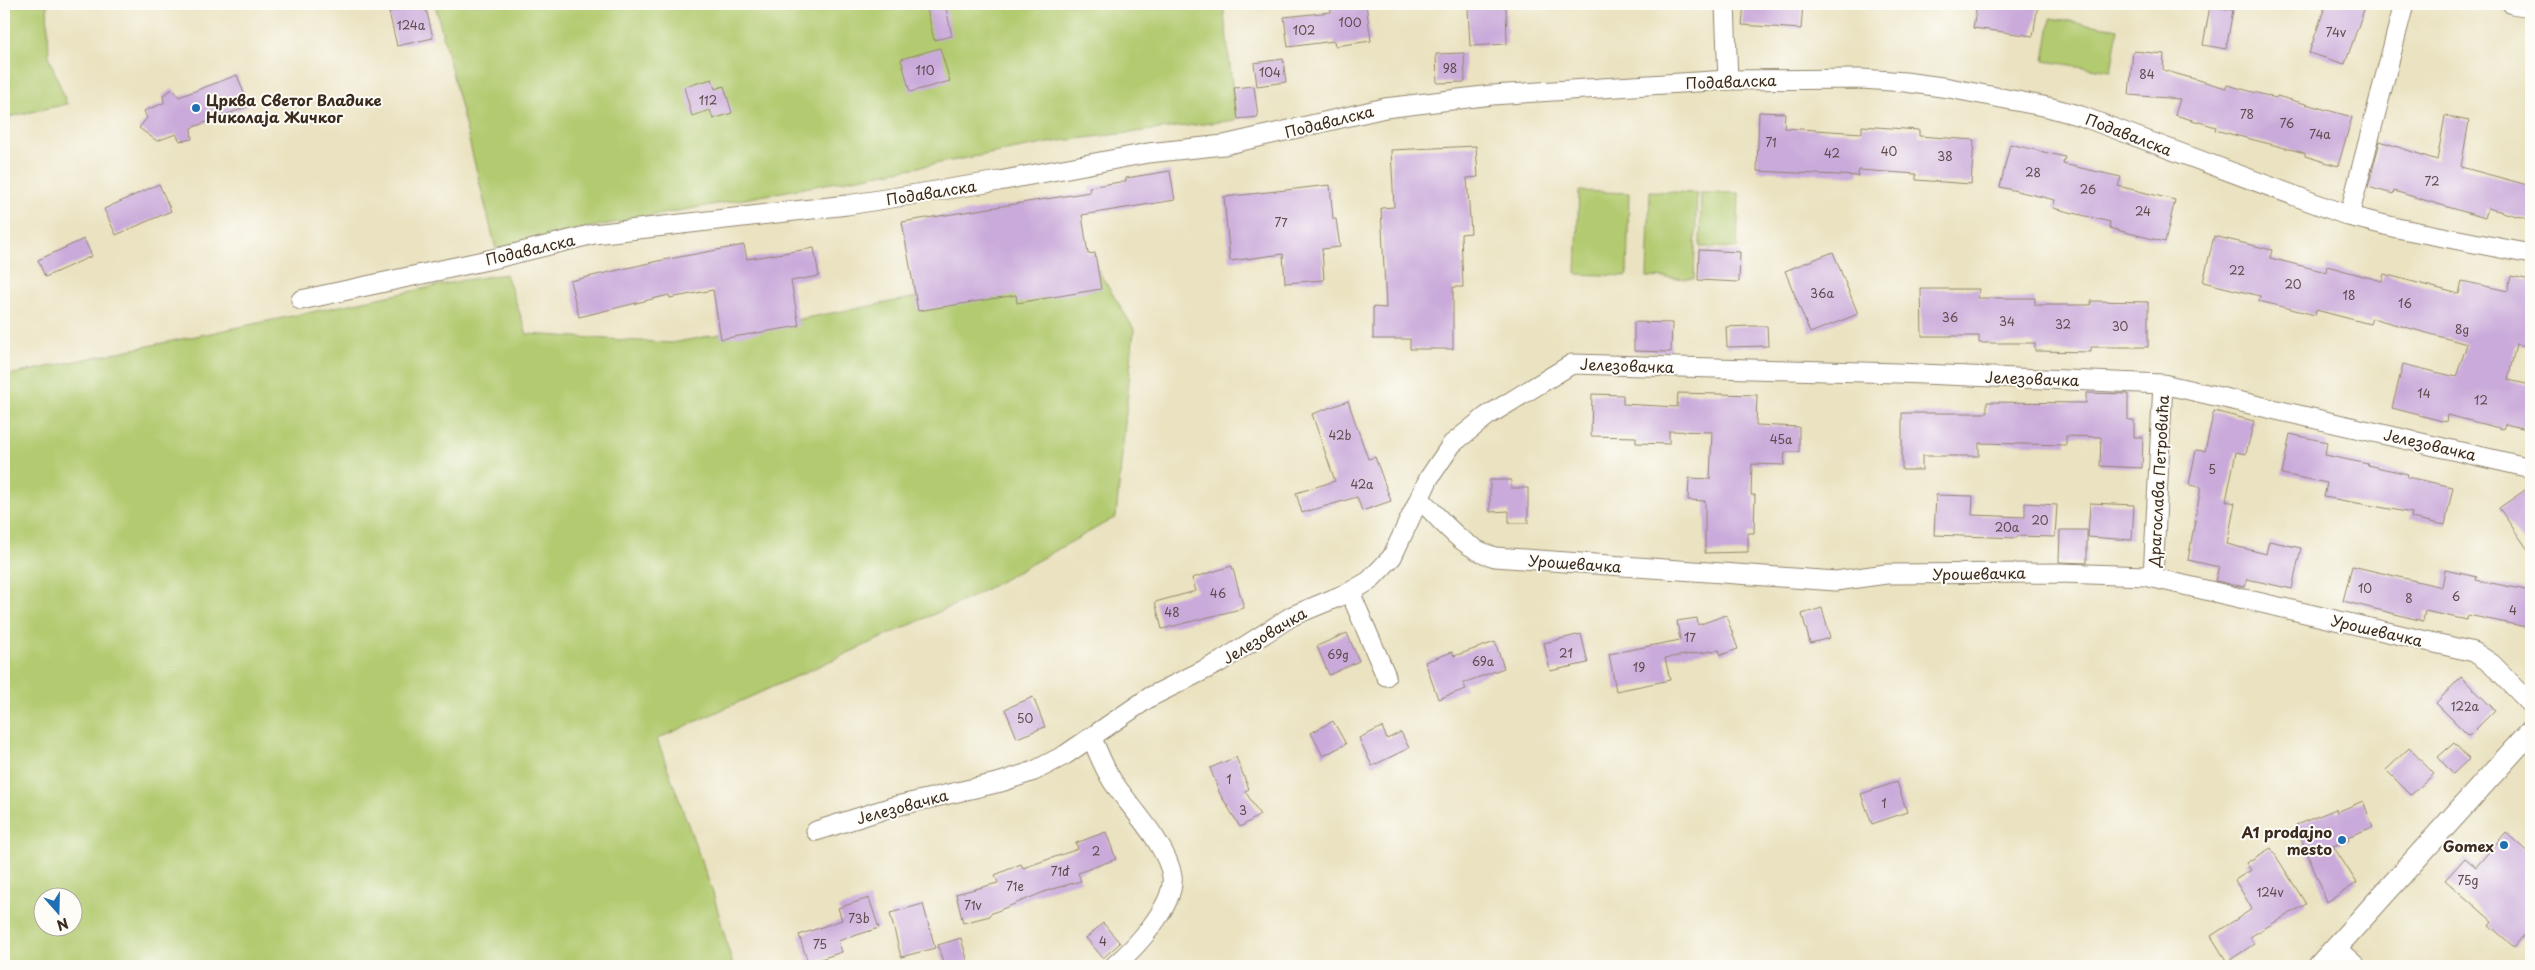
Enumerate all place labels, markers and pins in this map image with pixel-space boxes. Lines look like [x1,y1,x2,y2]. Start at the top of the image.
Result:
place label: Црква Светог Владике Николаја Жичког [206,88,382,128]
marker: Црква Светог Владике Николаја Жичког [190,102,202,114]
place label: A1 prodajno mesto [2240,820,2332,860]
marker: A1 prodajno mesto [2336,834,2348,846]
place label: Gomex [2443,834,2495,857]
marker: Gomex [2498,839,2510,851]

